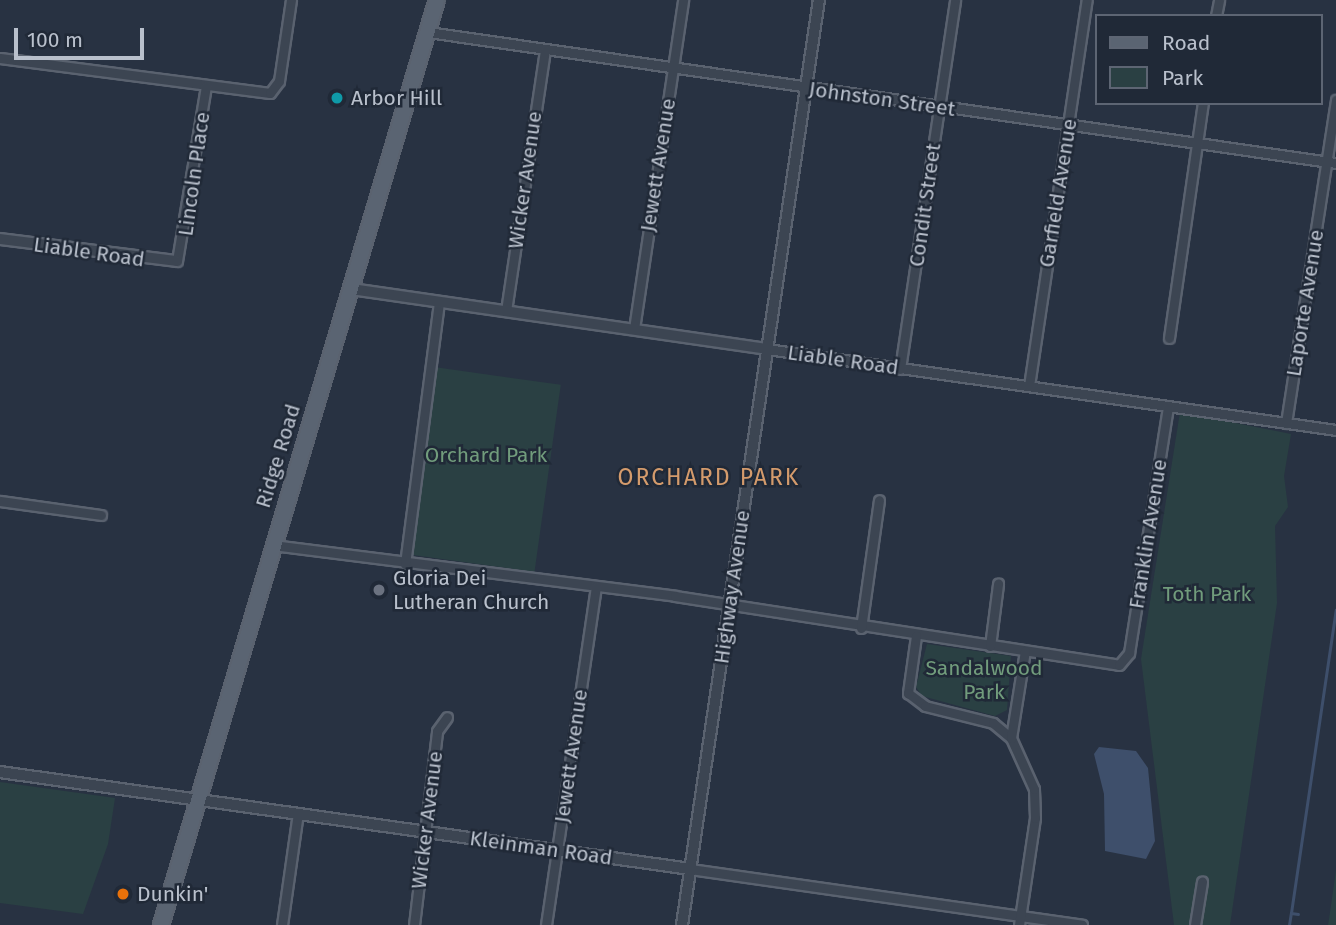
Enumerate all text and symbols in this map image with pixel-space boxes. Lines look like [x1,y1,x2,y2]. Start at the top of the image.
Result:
scale bar [18,14,147,58]
legend [1094,14,1322,105]
text: 100 m [27,27,83,53]
text: Road [1162,30,1210,56]
text: Park [1162,65,1203,91]
street label: Johnston Street [807,76,957,122]
place label: Arbor Hill [351,85,442,111]
marker: Arbor Hill [329,90,345,106]
street label: Jewett Avenue [635,96,681,234]
street label: Lincoln Place [173,110,215,238]
street label: Wicker Avenue [503,110,547,250]
street label: Garfield Avenue [1034,117,1082,269]
street label: Condit Street [904,142,946,268]
street label: Laporte Avenue [1281,228,1329,378]
street label: Liable Road [32,232,146,272]
street label: Liable Road [786,340,900,380]
street label: Ridge Road [250,401,306,511]
park label: Orchard Park [425,442,547,468]
street label: Franklin Avenue [1124,457,1172,611]
district label: ORCHARD PARK [619,463,799,491]
street label: Highway Avenue [709,509,755,665]
place label: Gloria Dei Lutheran Church [393,565,549,615]
park label: Toth Park [1163,581,1251,607]
marker: Gloria Dei Lutheran Church [371,582,387,598]
park label: Sandalwood Park [925,655,1043,705]
street label: Jewett Avenue [549,688,593,824]
street label: Wicker Avenue [406,750,448,890]
street label: Kleinman Road [468,826,614,870]
place label: Dunkin' [137,881,208,907]
marker: Dunkin' [115,886,131,902]

